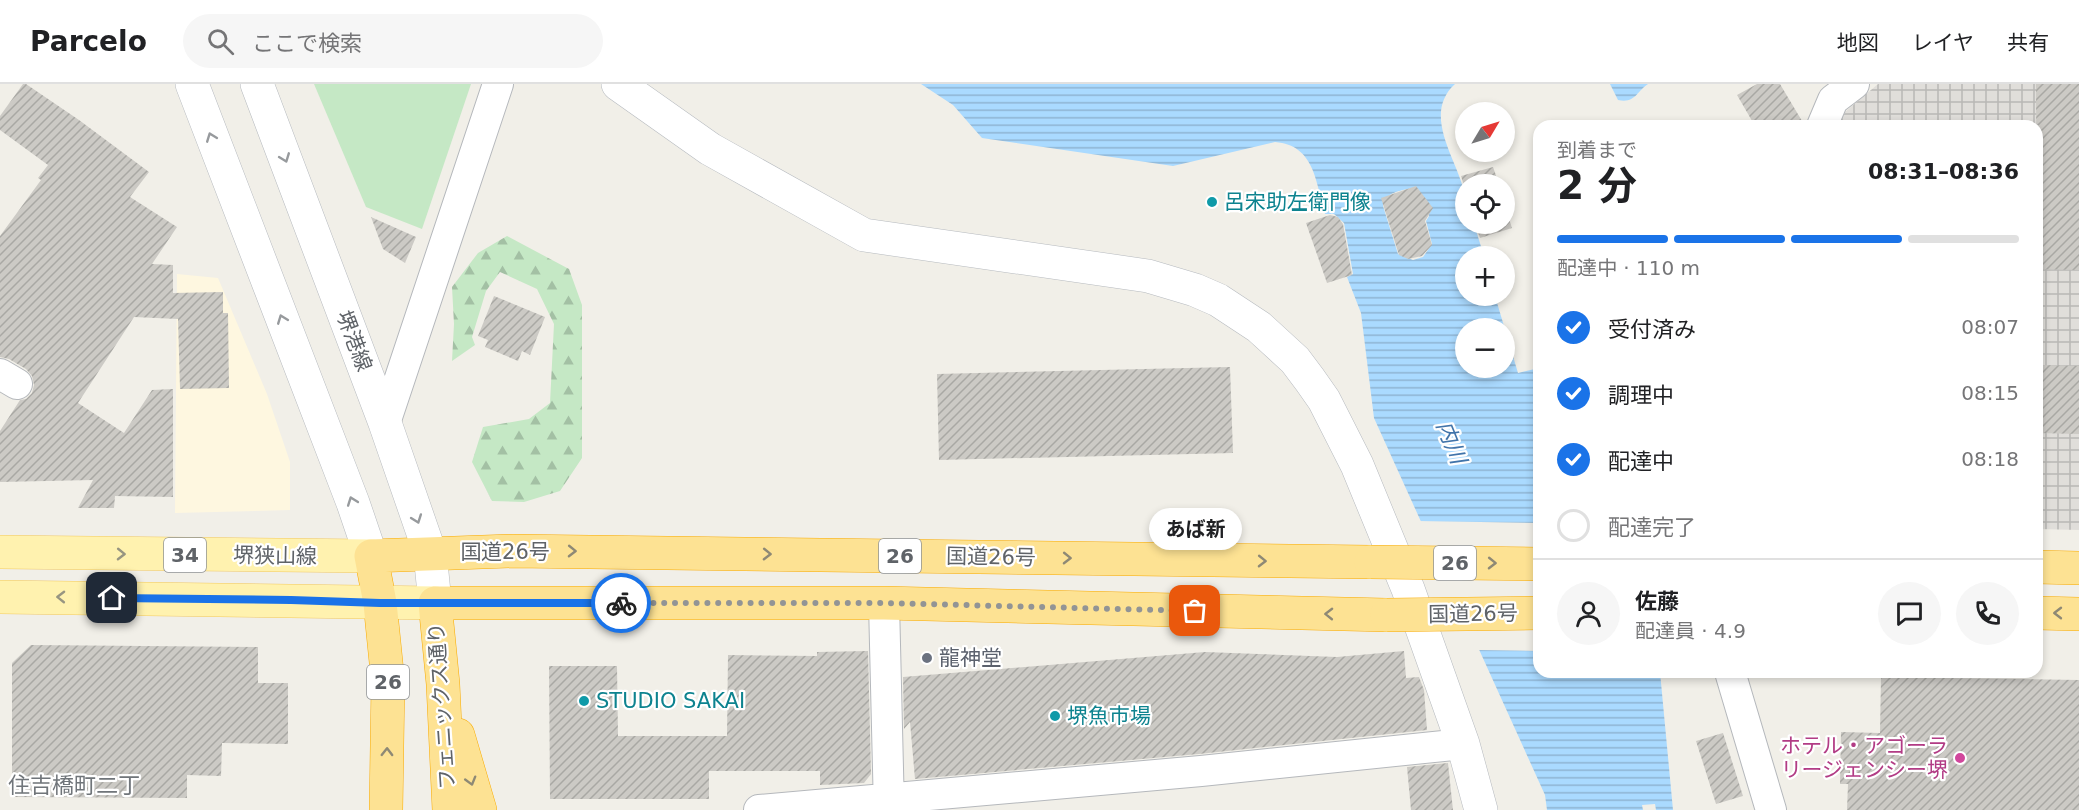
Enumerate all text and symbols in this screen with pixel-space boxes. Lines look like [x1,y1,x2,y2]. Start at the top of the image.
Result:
search box [183,14,603,68]
text: Parcelo [30,25,147,58]
icon: search [204,25,237,58]
text: ここで検索 [252,31,362,56]
text: 地図 [1837,31,1879,55]
text: レイヤ [1912,31,1974,55]
text: 共有 [2007,31,2049,55]
north arrow [1455,102,1515,162]
map controls [1455,102,1515,378]
one-way arrow [206,132,219,143]
text: 到着まで [1557,138,1637,162]
one-way arrow [277,153,290,163]
text: 08:31–08:36 [1868,159,2019,184]
text: 2 分 [1557,163,1637,208]
button: locate [1455,174,1515,234]
place label: 呂宋助左衛門像 [1224,190,1371,214]
marker: 呂宋助左衛門像 [1205,195,1219,209]
button: + [1455,246,1515,306]
text: 配達中 · 110 m [1557,256,1700,280]
street label: 堺港線 [332,307,376,375]
icon: check [1557,311,1590,344]
one-way arrow [277,314,289,325]
text: 08:07 [1961,315,2019,339]
text: 受付済み [1608,317,1696,342]
button: − [1455,318,1515,378]
icon: check [1557,377,1590,410]
text: 08:15 [1961,381,2019,405]
text: 調理中 [1608,383,1674,408]
water label: 内川 [1432,417,1472,469]
icon: check [1557,443,1590,476]
text: 08:18 [1961,447,2019,471]
text: 配達中 [1608,449,1674,474]
one-way arrow [347,496,359,507]
callout: あば新 [1148,509,1242,551]
one-way arrow [410,513,423,524]
text: 配達完了 [1608,515,1696,540]
text: あば新 [1166,517,1226,541]
road number: 34 [164,538,206,572]
road number: 26 [879,539,921,573]
street label: 国道26号 [460,540,550,564]
street label: 堺狭山線 [233,543,317,569]
street label: 国道26号 [946,544,1036,570]
one-way arrow [568,545,577,558]
road number: 26 [1434,546,1476,580]
one-way arrow [117,548,126,560]
one-way arrow [763,548,772,560]
one-way arrow [1063,552,1072,564]
one-way arrow [1258,554,1267,567]
one-way arrow [1488,557,1497,569]
pin [86,572,137,623]
courier [591,573,651,633]
icon: home [95,581,128,614]
button: person [1557,582,1620,645]
button: chat [1878,582,1941,645]
button: phone [1956,582,2019,645]
pin [1169,585,1220,636]
icon: bike [605,587,638,620]
text: 佐藤 [1635,589,1679,614]
one-way arrow [57,591,66,604]
icon: bag [1178,594,1211,627]
street label: 国道26号 [1428,601,1518,627]
one-way arrow [1324,607,1333,620]
one-way arrow [2053,607,2062,620]
text: 配達員 · 4.9 [1635,619,1746,643]
street label: フェニックス通り [424,622,460,790]
place label: 龍神堂 [939,646,1002,670]
marker: 龍神堂 [920,651,934,665]
road number: 26 [367,665,409,699]
place label: STUDIO SAKAI [596,689,745,713]
marker: STUDIO SAKAI [577,694,591,708]
place label: 堺魚市場 [1067,704,1151,728]
marker: 堺魚市場 [1048,709,1062,723]
place label: ホテル・アゴーラ リージェンシー堺 [1780,734,1948,782]
one-way arrow [381,747,393,756]
marker: ホテル・アゴーラ リージェンシー堺 [1953,751,1967,765]
district label: 住吉橋町二丁 [8,773,140,798]
one-way arrow [464,775,476,785]

